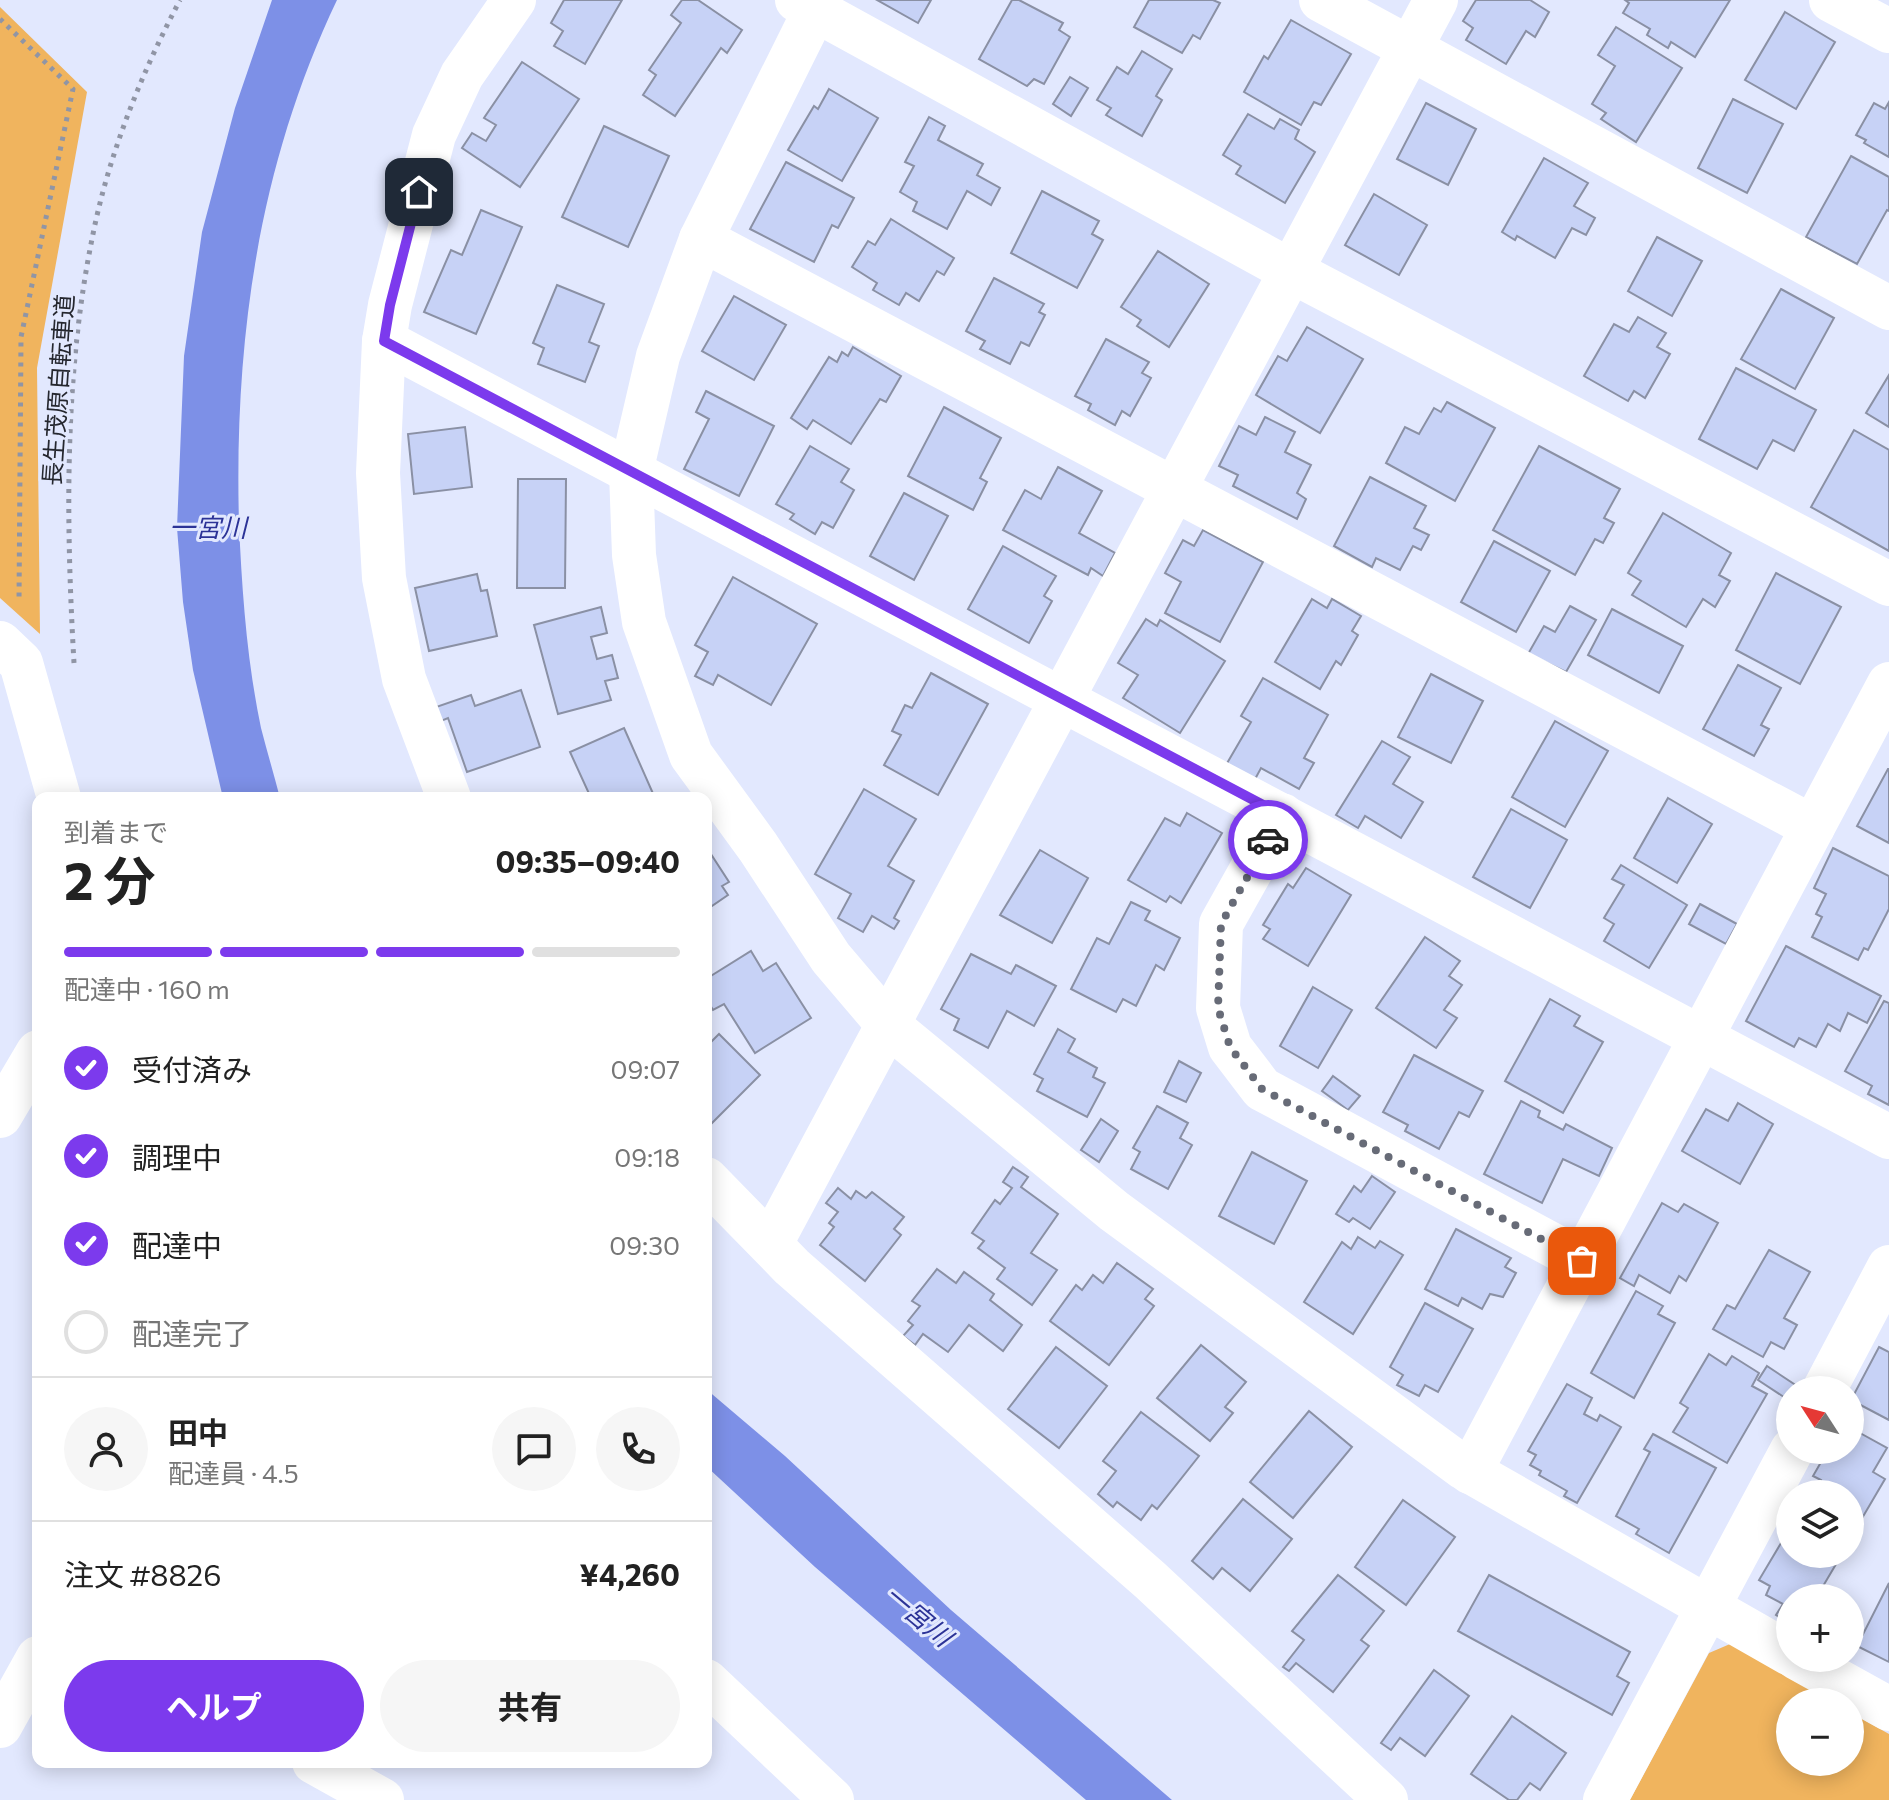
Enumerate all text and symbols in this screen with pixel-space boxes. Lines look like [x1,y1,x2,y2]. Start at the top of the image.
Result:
pin [385,158,453,226]
icon: home [397,170,441,214]
street label: 長生茂原自転車道 [36,293,79,487]
water label: 一宮川 [169,511,250,542]
courier [1228,800,1308,880]
text: 到着まで [64,816,168,847]
icon: car [1246,818,1290,862]
text: 09:35–09:40 [496,842,680,879]
text: 2 分 [64,847,156,911]
text: 配達中 · 160 m [64,973,230,1004]
icon: check [64,1046,108,1090]
text: 受付済み [132,1050,252,1087]
text: 09:07 [611,1053,680,1084]
icon: check [64,1134,108,1178]
text: 調理中 [132,1138,222,1175]
text: 09:18 [614,1141,680,1172]
icon: check [64,1222,108,1266]
text: 配達中 [132,1226,222,1263]
pin [1548,1227,1616,1295]
text: 09:30 [609,1229,680,1260]
icon: bag [1560,1239,1604,1283]
text: 配達完了 [132,1314,252,1351]
north arrow [1776,1376,1864,1464]
map controls [1776,1376,1864,1776]
button: person [64,1407,148,1491]
button: chat [492,1407,576,1491]
button: phone [596,1407,680,1491]
text: 田中 [168,1413,228,1450]
text: 配達員 · 4.5 [168,1457,299,1488]
button: layers [1776,1480,1864,1568]
text: 注文 #8826 [64,1555,221,1592]
text: ¥4,260 [579,1555,680,1592]
water label: 一宮川 [879,1578,961,1654]
button: + [1776,1584,1864,1672]
button: ヘルプ [64,1660,364,1752]
button: 共有 [380,1660,680,1752]
button: − [1776,1688,1864,1776]

